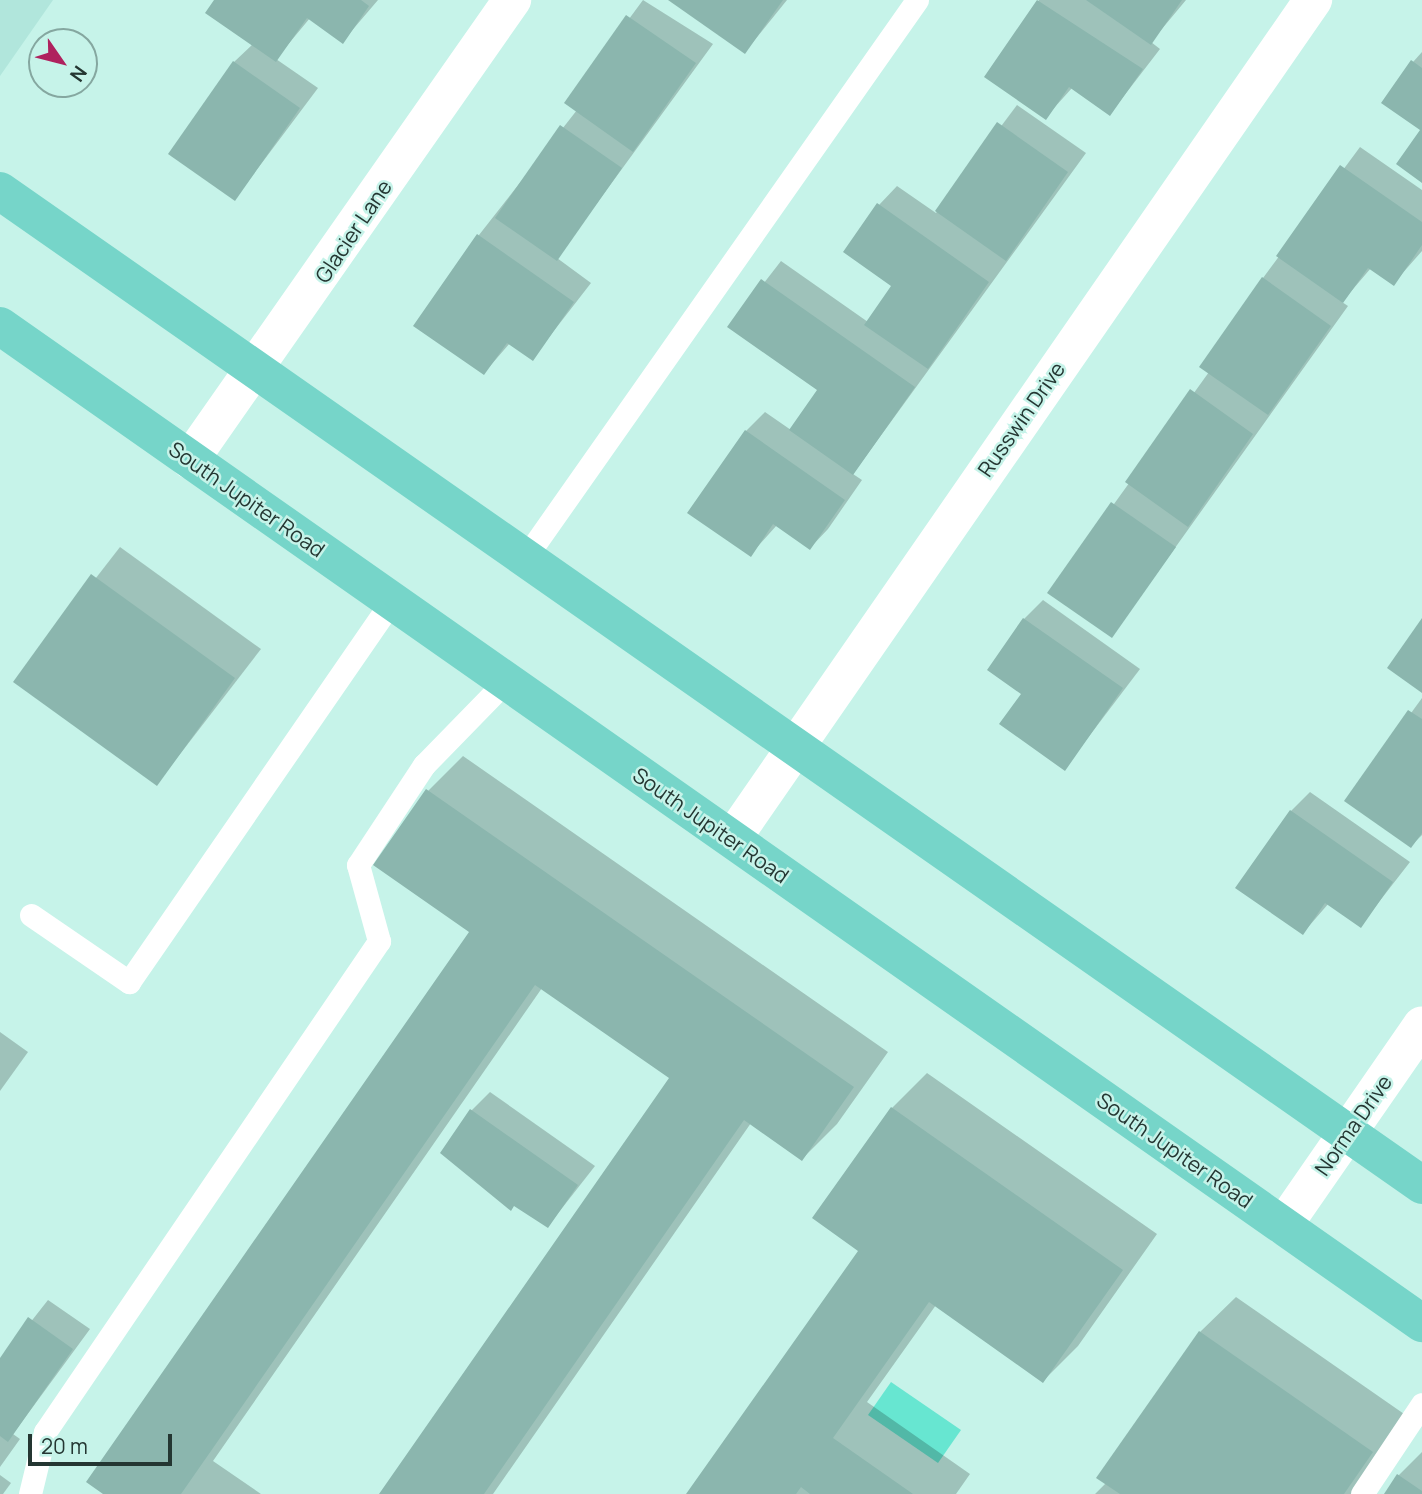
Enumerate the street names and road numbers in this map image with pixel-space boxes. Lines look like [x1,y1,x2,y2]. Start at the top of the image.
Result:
street label: Glacier Lane [309,175,397,287]
street label: Russwin Drive [972,357,1070,481]
street label: South Jupiter Road [164,436,330,562]
street label: South Jupiter Road [628,762,794,888]
street label: Norma Drive [1309,1070,1397,1180]
street label: South Jupiter Road [1092,1087,1258,1213]

